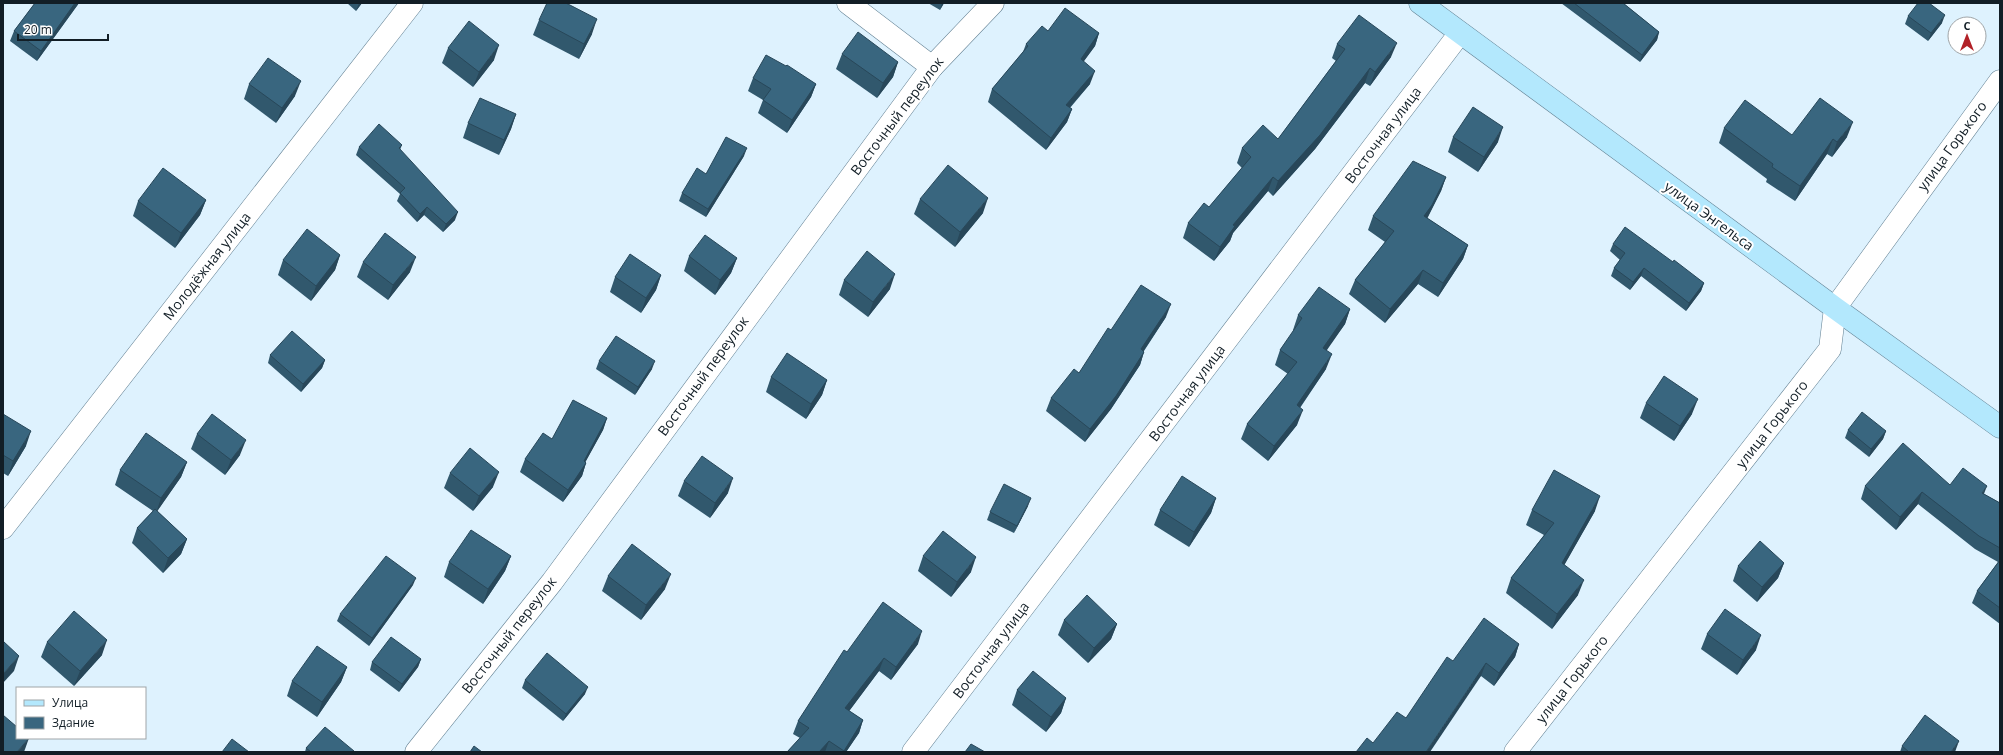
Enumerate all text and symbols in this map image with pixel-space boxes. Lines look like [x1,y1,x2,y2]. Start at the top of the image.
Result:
scale bar [18,16,108,42]
north arrow [1947,16,1987,56]
text: С [1963,18,1971,33]
text: 20 m [24,21,52,38]
street label: Восточный переулок [846,52,948,179]
street label: Восточная улица [1340,83,1425,187]
street label: улица Горького [1913,97,1991,194]
street label: улица Энгельса [1661,177,1758,255]
street label: Молодёжная улица [158,208,255,324]
street label: Восточный переулок [653,311,753,439]
street label: Восточная улица [1144,341,1229,445]
street label: улица Горького [1731,376,1812,472]
street label: Восточный переулок [457,572,561,697]
street label: Восточная улица [948,598,1033,702]
street label: улица Горького [1531,631,1612,727]
legend [16,687,146,739]
text: Улица [52,694,88,711]
text: Здание [52,714,95,731]

